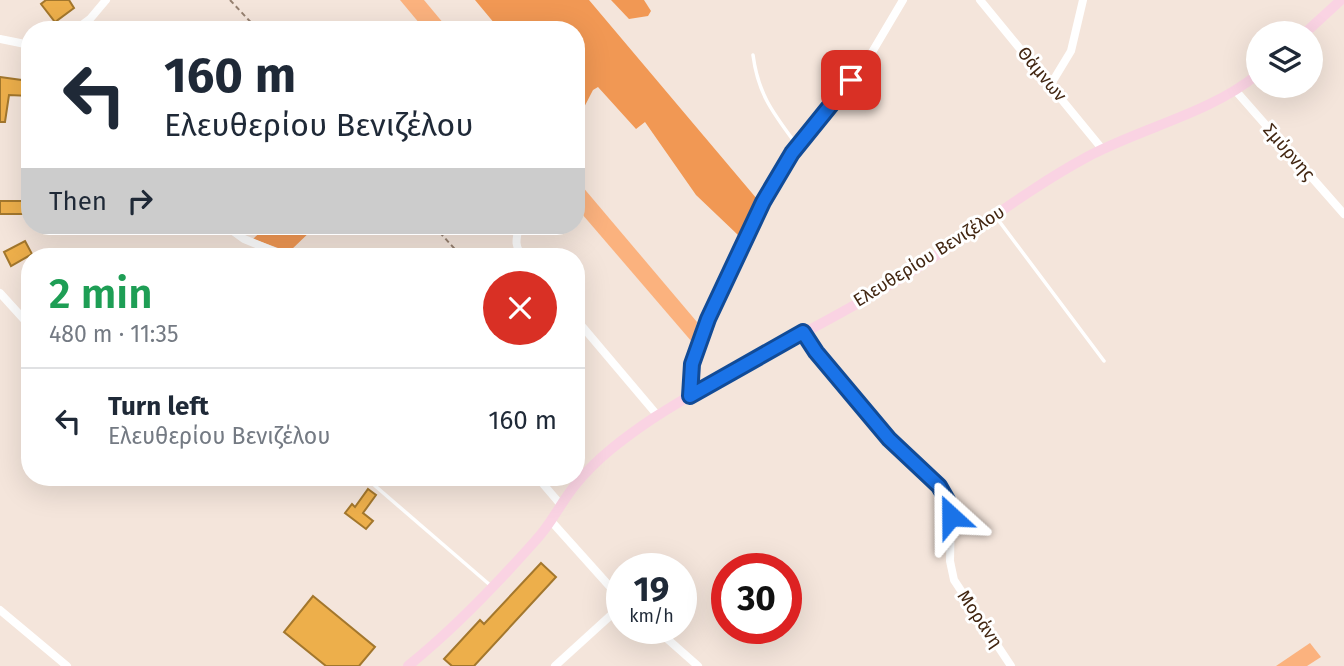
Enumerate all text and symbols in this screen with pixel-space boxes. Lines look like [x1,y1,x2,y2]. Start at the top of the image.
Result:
map controls [1246,21,1323,98]
button: layers [1246,21,1323,98]
street label: Θάμνων [1013,42,1071,106]
text: 160 m [164,46,296,105]
icon: left [49,49,140,140]
pin [821,50,881,110]
icon: arrive [832,61,870,99]
text: Ελευθερίου Βενιζέλου [164,106,473,144]
street label: Σμύρνης [1258,119,1320,185]
icon: right [121,182,159,220]
text: Then [49,186,107,217]
street label: Ελευθερίου Βενιζέλου [849,201,1009,311]
text: 2 min [49,269,153,319]
button: close [483,271,557,345]
text: 480 m · 11:35 [49,320,179,348]
text: Turn left [108,391,209,422]
icon: left [49,402,87,440]
text: 160 m [488,405,557,436]
text: Ελευθερίου Βενιζέλου [108,422,330,450]
position arrow [914,479,988,553]
speed limit sign: 30 [711,553,802,644]
text: 19 [634,568,669,610]
street label: Μοράνη [953,586,1007,652]
text: km/h [629,605,674,627]

